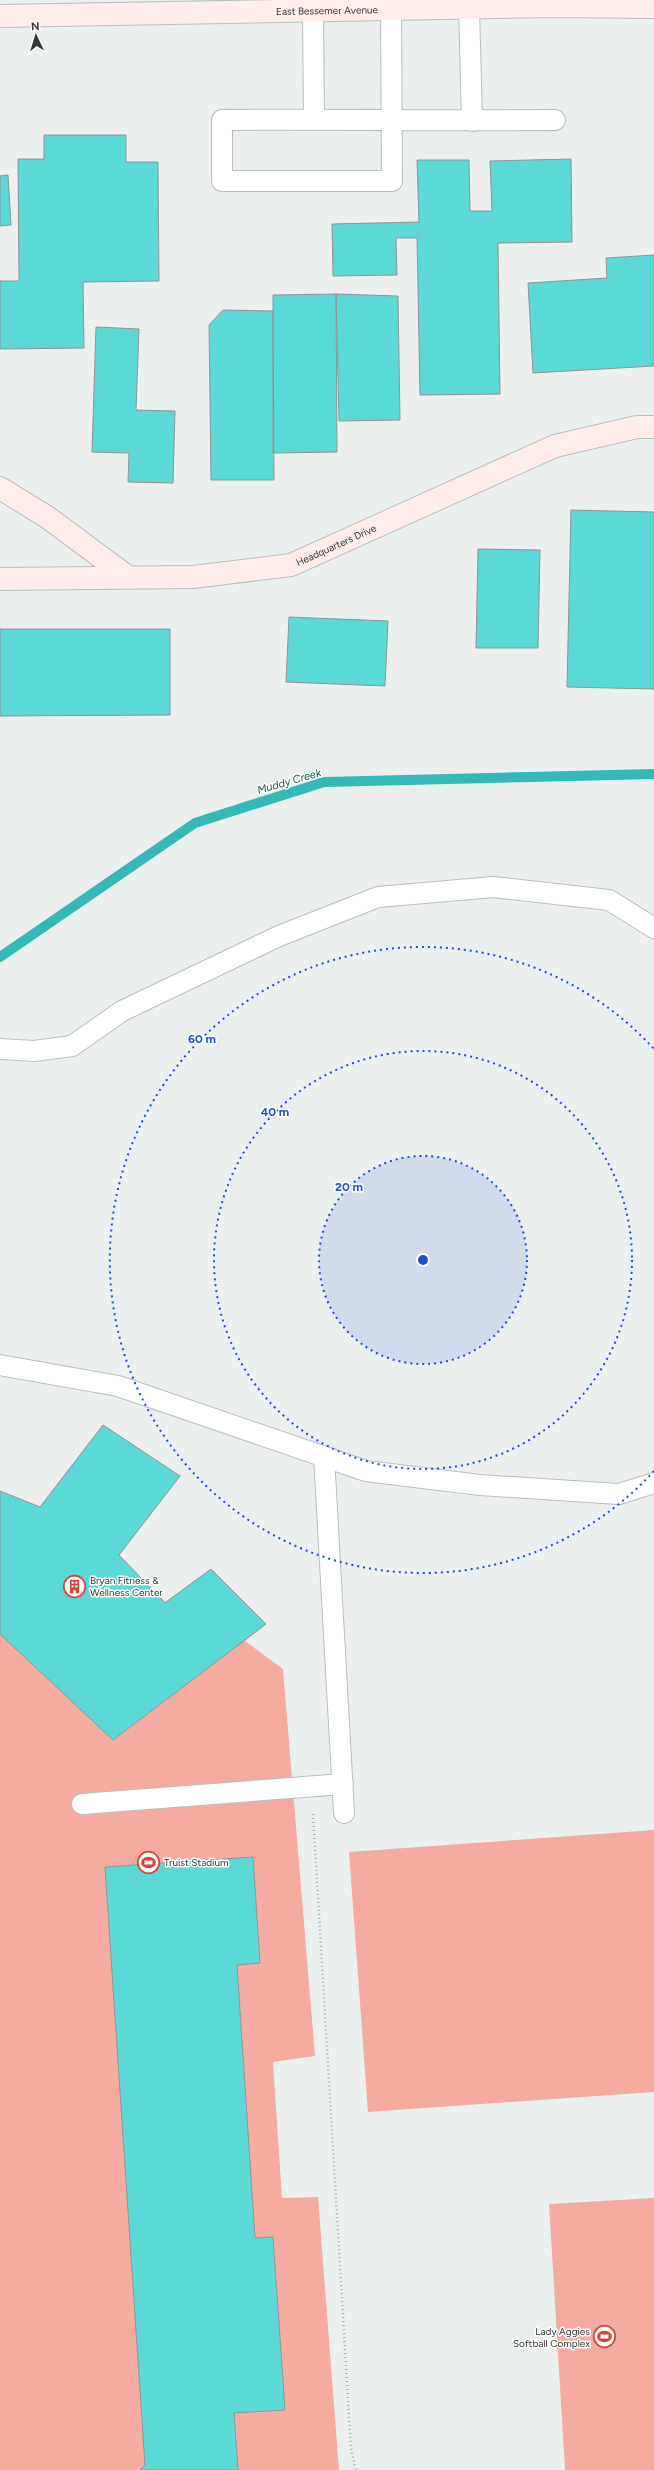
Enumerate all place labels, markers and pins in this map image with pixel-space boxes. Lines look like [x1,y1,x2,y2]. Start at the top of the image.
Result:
centre of rings [416,1253,430,1267]
building icon: Bryan Fitness & Wellness Center [61,1573,87,1599]
place label: Bryan Fitness & Wellness Center [90,1574,163,1599]
sports icon: Truist Stadium [136,1849,162,1875]
place label: Truist Stadium [164,1856,229,1869]
sports icon: Lady Aggies Softball Complex [592,2324,618,2350]
place label: Lady Aggies Softball Complex [513,2325,590,2350]

